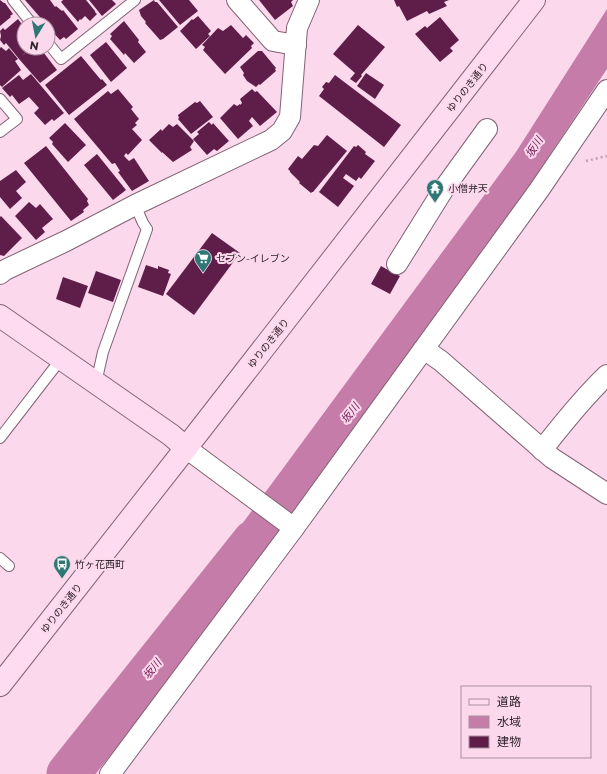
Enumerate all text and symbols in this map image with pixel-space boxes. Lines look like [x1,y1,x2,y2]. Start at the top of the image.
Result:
north arrow [16,16,56,56]
text: N [29,38,40,54]
street label: ゆりのき通り [444,60,491,115]
water label: 坂川 [522,133,546,160]
temple icon: 小僧弁天 [425,178,445,203]
place label: 小僧弁天 [448,182,488,195]
supermarket icon: セブン-イレブン [193,248,213,273]
place label: セブン-イレブン [216,252,290,265]
street label: ゆりのき通り [245,316,292,371]
water label: 坂川 [338,399,363,426]
bus stop icon: 竹ヶ花西町 [52,554,72,579]
place label: 竹ヶ花西町 [75,558,125,571]
street label: ゆりのき通り [38,581,85,636]
water label: 坂川 [140,655,165,682]
legend [461,686,591,758]
text: 道路 [497,694,521,709]
text: 水域 [497,714,521,729]
text: 建物 [497,734,521,749]

